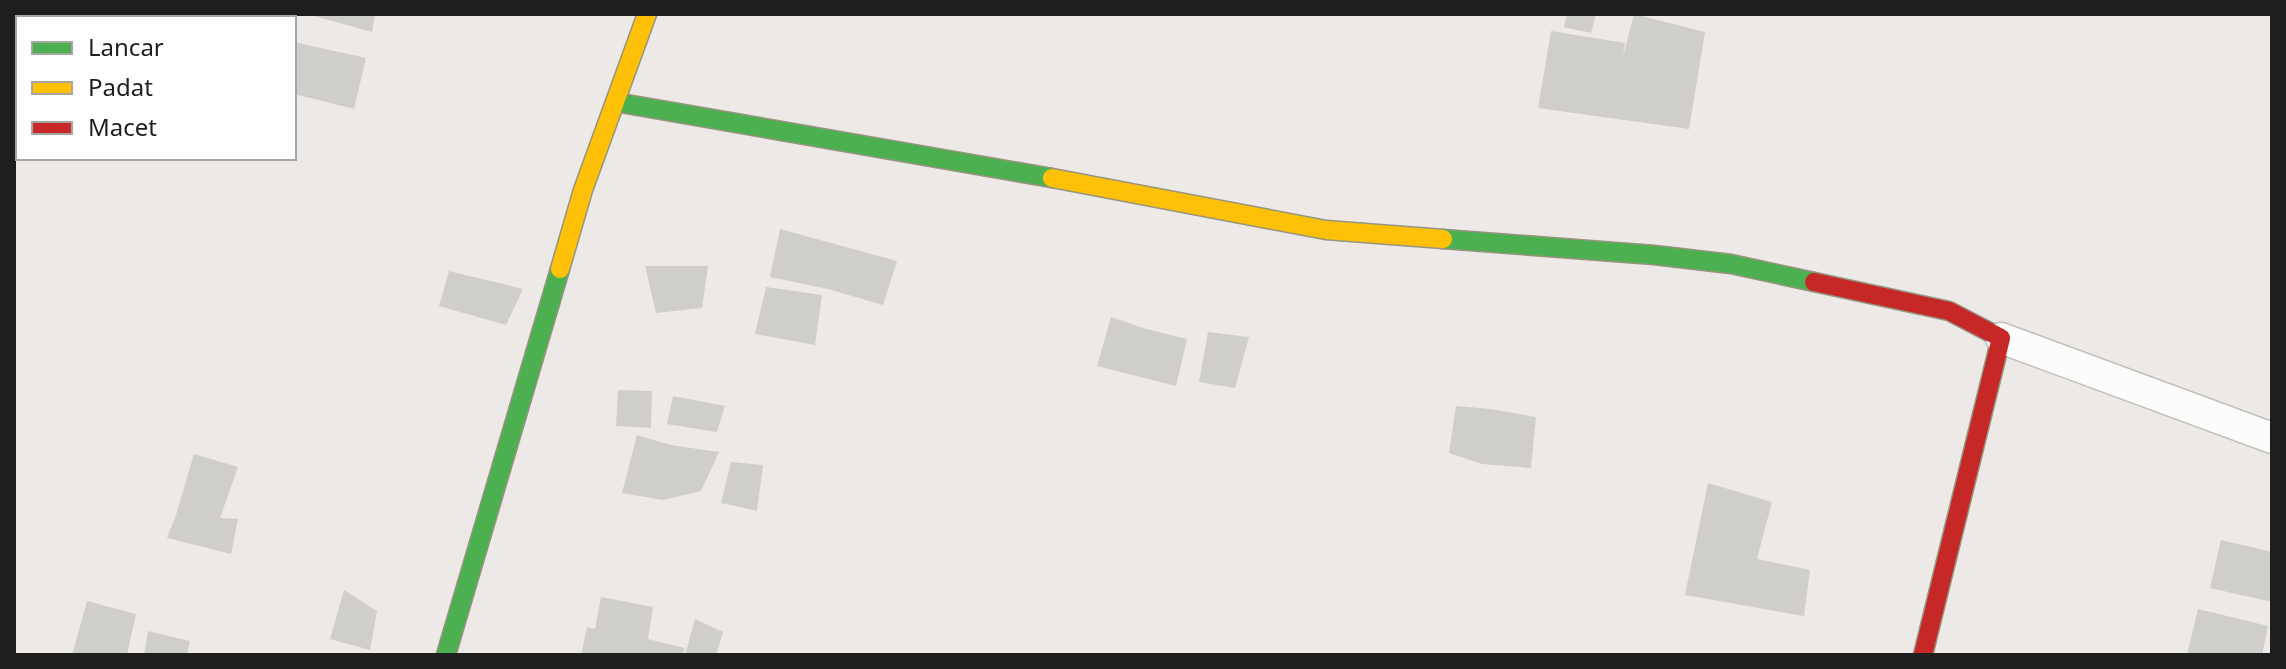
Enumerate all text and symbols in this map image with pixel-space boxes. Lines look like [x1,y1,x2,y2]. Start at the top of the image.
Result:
legend [16,16,296,160]
text: Lancar [88,30,164,63]
text: Padat [88,70,153,103]
text: Macet [88,110,157,143]

